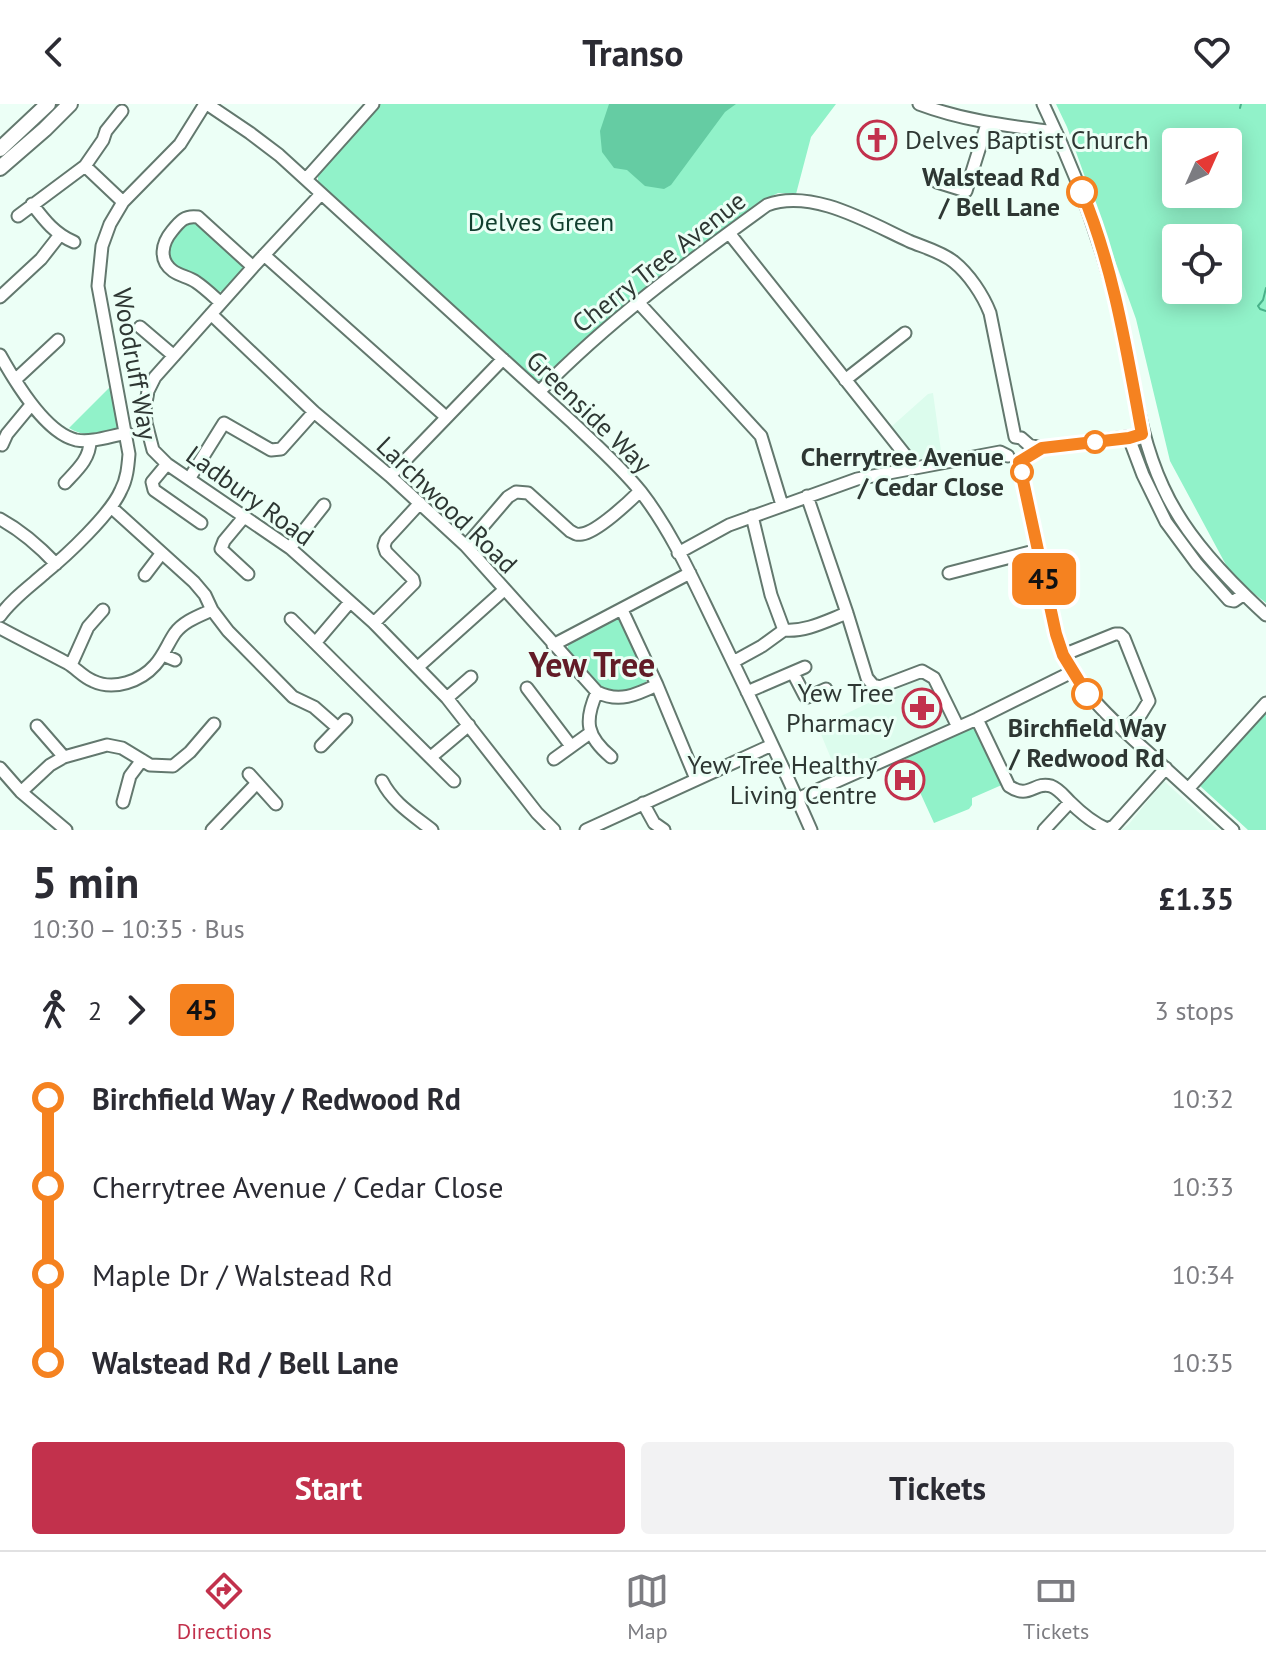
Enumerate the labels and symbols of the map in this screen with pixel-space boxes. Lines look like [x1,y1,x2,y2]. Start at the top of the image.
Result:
church icon: Delves Baptist Church [856,119,898,161]
place label: Delves Baptist Church [905,123,1149,156]
north arrow [1162,128,1242,208]
place label: Walstead Rd / Bell Lane [922,160,1060,223]
marker: Walstead Rd / Bell Lane [1067,177,1097,207]
street label: Cherry Tree Avenue [565,184,752,340]
park label: Delves Green [468,205,614,238]
street label: Woodruff Way [106,285,165,442]
street label: Greenside Way [520,343,659,480]
street label: Larchwood Road [370,429,525,580]
unlabelled marker [1084,431,1106,453]
street label: Ladbury Road [180,438,321,553]
place label: Cherrytree Avenue / Cedar Close [801,440,1004,503]
marker: Cherrytree Avenue / Cedar Close [1011,461,1033,483]
line badge: 45 [1008,553,1080,605]
district label: Yew Tree [528,642,655,686]
place label: Yew Tree Pharmacy [786,676,894,739]
marker: Birchfield Way / Redwood Rd [1072,679,1102,709]
pharmacy icon: Yew Tree Pharmacy [901,687,943,729]
place label: Birchfield Way / Redwood Rd [1008,711,1167,774]
place label: Yew Tree Healthy Living Centre [687,748,877,811]
hospital icon: Yew Tree Healthy Living Centre [884,759,926,801]

